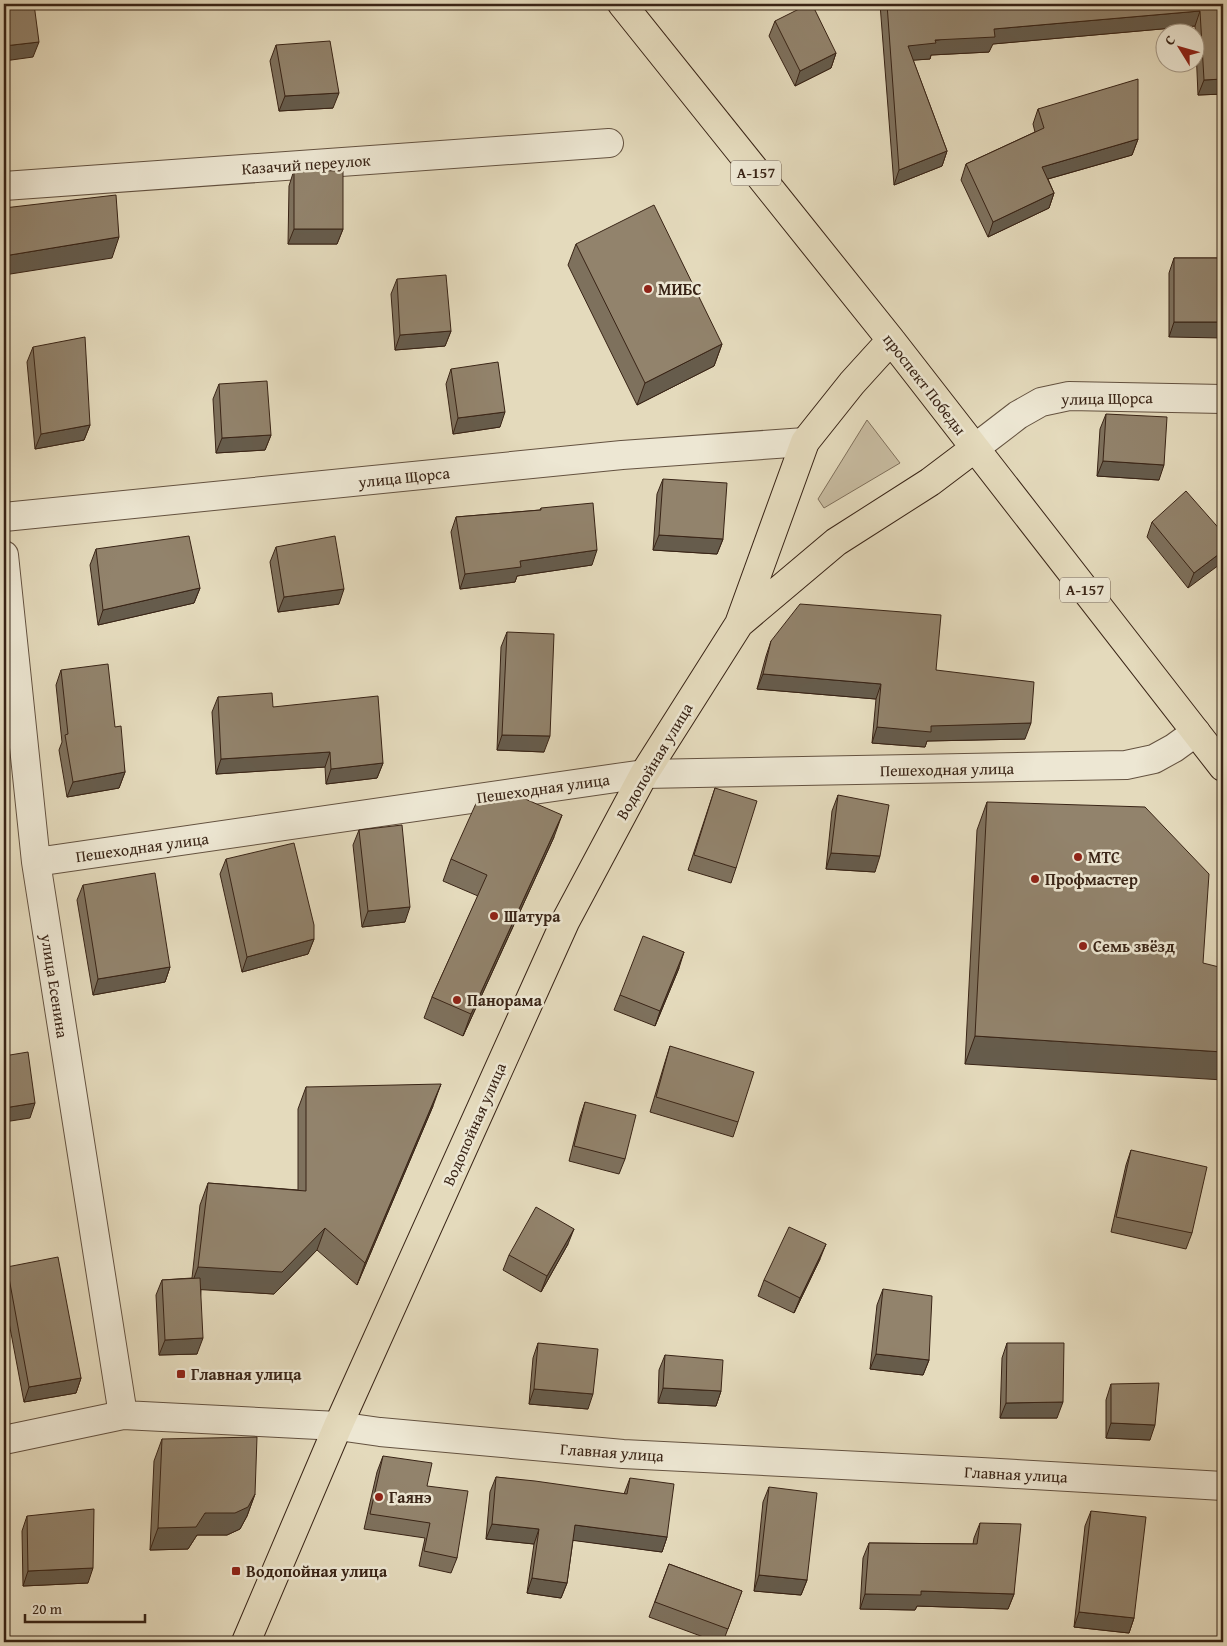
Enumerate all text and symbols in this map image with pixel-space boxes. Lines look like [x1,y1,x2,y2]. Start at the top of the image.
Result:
north arrow [1154,22,1204,72]
text: С [1159,31,1180,49]
street label: Казачий переулок [241,147,372,180]
road number: А-157 [731,160,781,186]
place label: МИБС [658,277,702,301]
marker: МИБС [642,283,654,295]
street label: проспект Победы [878,328,972,440]
street label: улица Щорса [1060,385,1153,411]
street label: улица Щорса [356,460,451,494]
road number: А-157 [1060,578,1110,602]
street label: Водопойная улица [610,698,699,824]
street label: Пешеходная улица [880,756,1015,782]
street label: Пешеходная улица [475,767,611,809]
street label: Пешеходная улица [74,826,210,868]
place label: МТС [1088,845,1120,869]
marker: МТС [1072,851,1084,863]
place label: Профмастер [1045,867,1138,891]
marker: Профмастер [1029,873,1041,885]
place label: Шатура [504,904,561,928]
marker: Шатура [488,910,500,922]
street label: улица Есенина [35,931,75,1040]
place label: Семь звёзд [1093,934,1175,958]
marker: Семь звёзд [1077,940,1089,952]
place label: Панорама [467,988,543,1012]
marker: Панорама [451,994,463,1006]
street label: Водопойная улица [436,1058,512,1189]
place label: Главная улица [191,1362,302,1386]
marker: Главная улица [175,1368,187,1380]
street label: Главная улица [559,1436,665,1468]
street label: Главная улица [964,1459,1069,1489]
place label: Гаянэ [389,1485,432,1509]
marker: Гаянэ [373,1491,385,1503]
place label: Водопойная улица [246,1559,388,1583]
marker: Водопойная улица [230,1565,242,1577]
scale bar [25,1591,145,1623]
text: 20 m [32,1598,63,1619]

